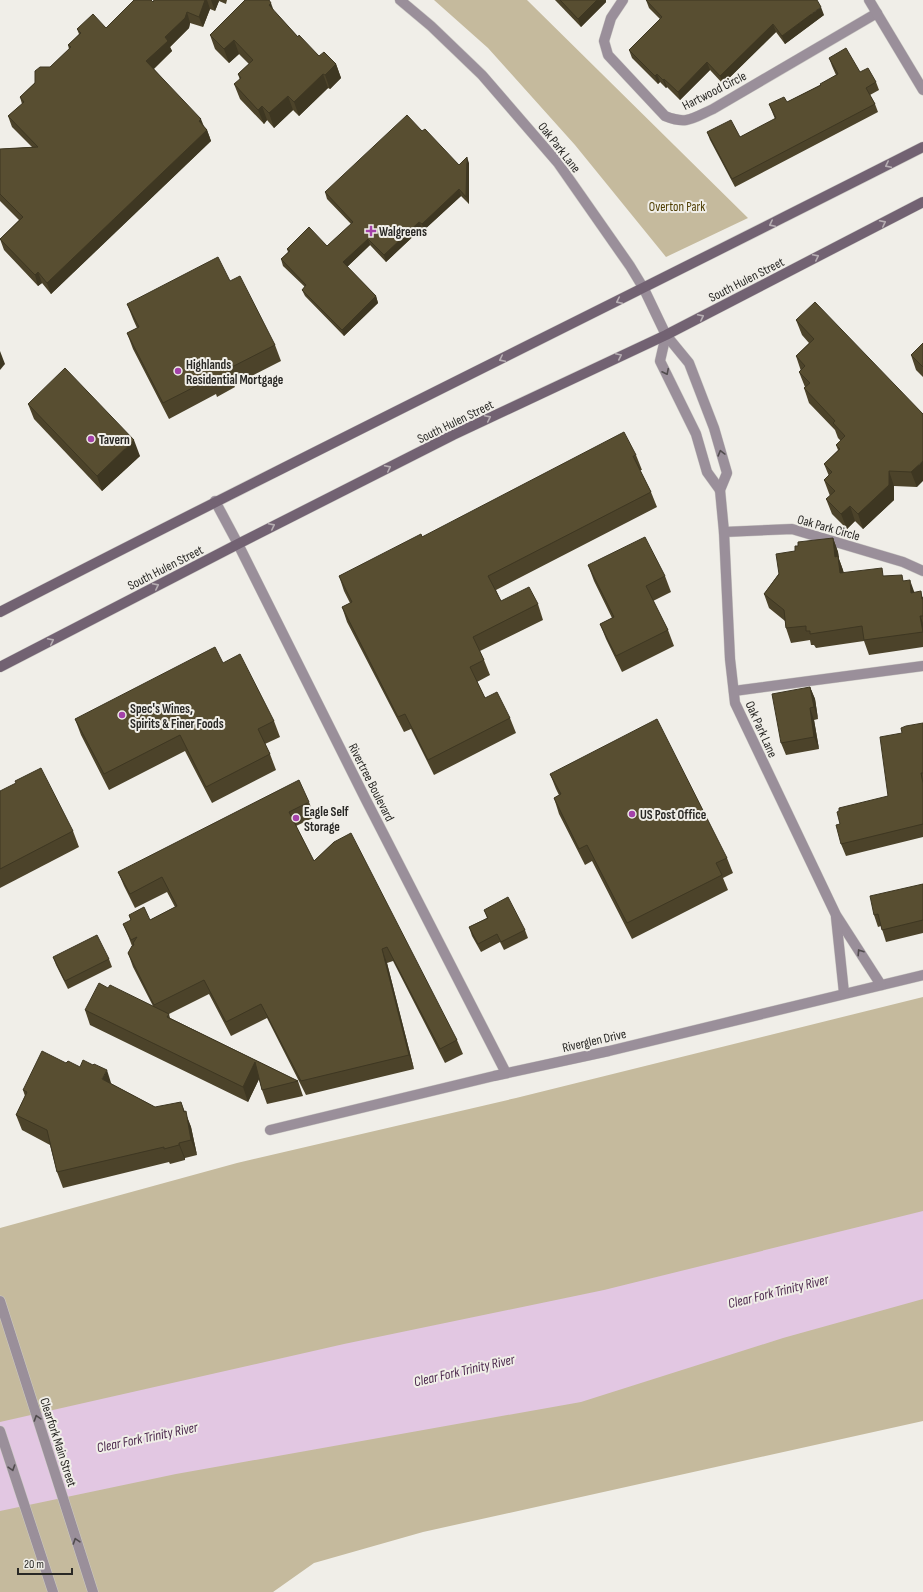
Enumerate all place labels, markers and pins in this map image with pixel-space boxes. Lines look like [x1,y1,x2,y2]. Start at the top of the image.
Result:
place label: Walgreens [379,224,427,240]
marker: Walgreens [366,226,376,236]
place label: Highlands Residential Mortgage [186,357,284,388]
marker: Highlands Residential Mortgage [173,366,183,376]
place label: Tavern [99,432,130,448]
marker: Tavern [86,434,96,444]
place label: Spec's Wines, Spirits & Finer Foods [130,701,224,732]
marker: Spec's Wines, Spirits & Finer Foods [117,710,127,720]
place label: Eagle Self Storage [304,804,350,835]
place label: US Post Office [640,807,707,823]
marker: US Post Office [627,809,637,819]
marker: Eagle Self Storage [291,813,301,823]

